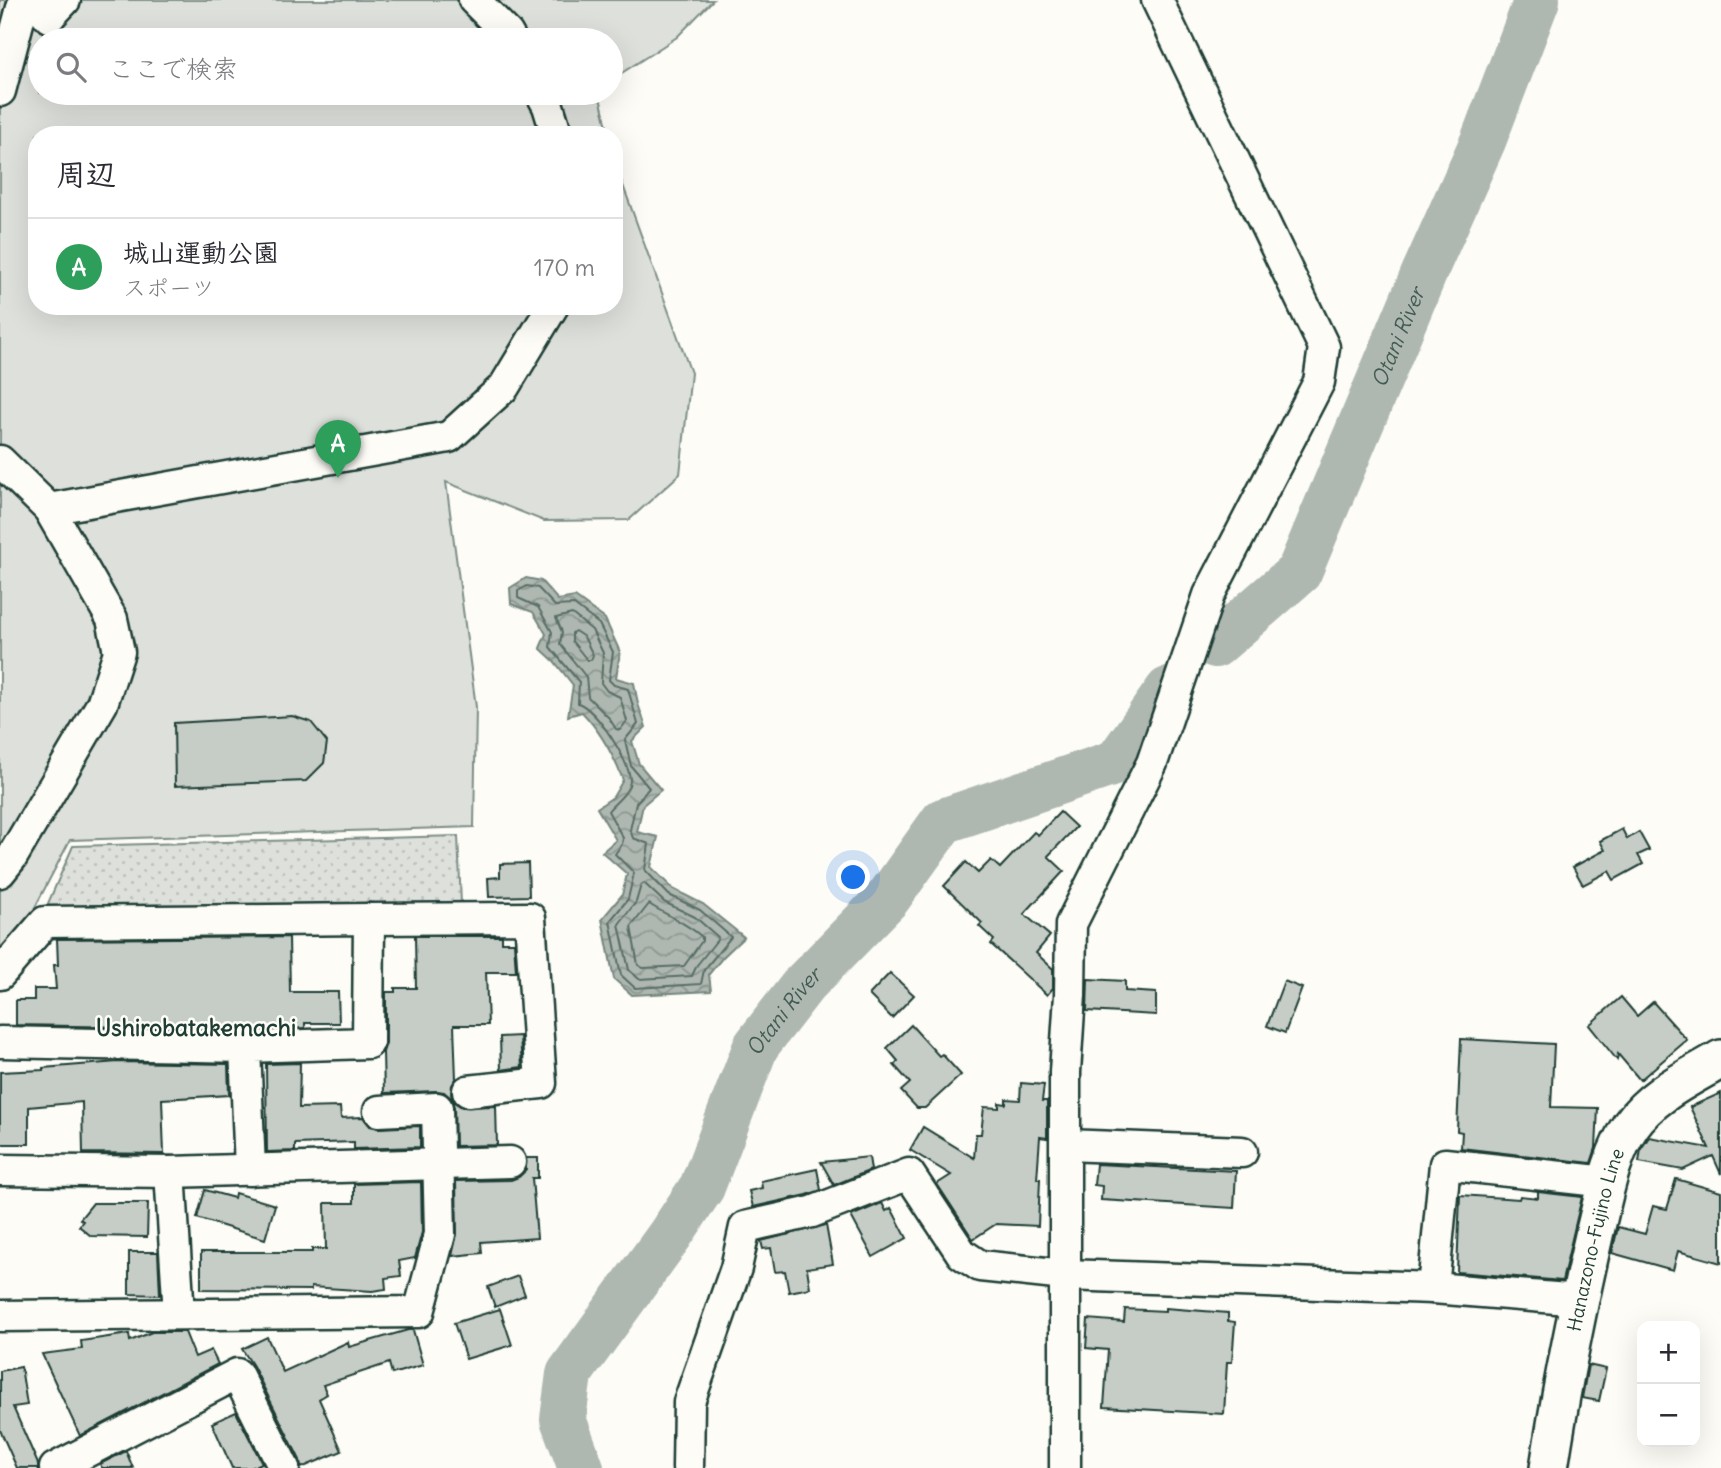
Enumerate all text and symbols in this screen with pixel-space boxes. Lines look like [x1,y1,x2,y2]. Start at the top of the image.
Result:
search box [28,28,623,105]
icon: search [52,48,90,86]
text: ここで検索 [108,52,238,85]
text: 周辺 [56,155,116,193]
text: 城山運動公園 [123,236,279,269]
text: A [72,253,86,282]
text: 170 m [534,253,595,282]
text: スポーツ [123,273,215,302]
water label: Otani River [1365,281,1431,391]
pin: A [315,420,361,478]
your location [836,860,870,894]
water label: Otani River [740,960,828,1059]
district label: Ushirobatakemachi [96,1013,296,1042]
street label: Hanazono-Fujino Line [1562,1144,1629,1333]
map controls [1637,1321,1700,1447]
button: + [1637,1321,1700,1384]
button: − [1637,1384,1700,1447]

